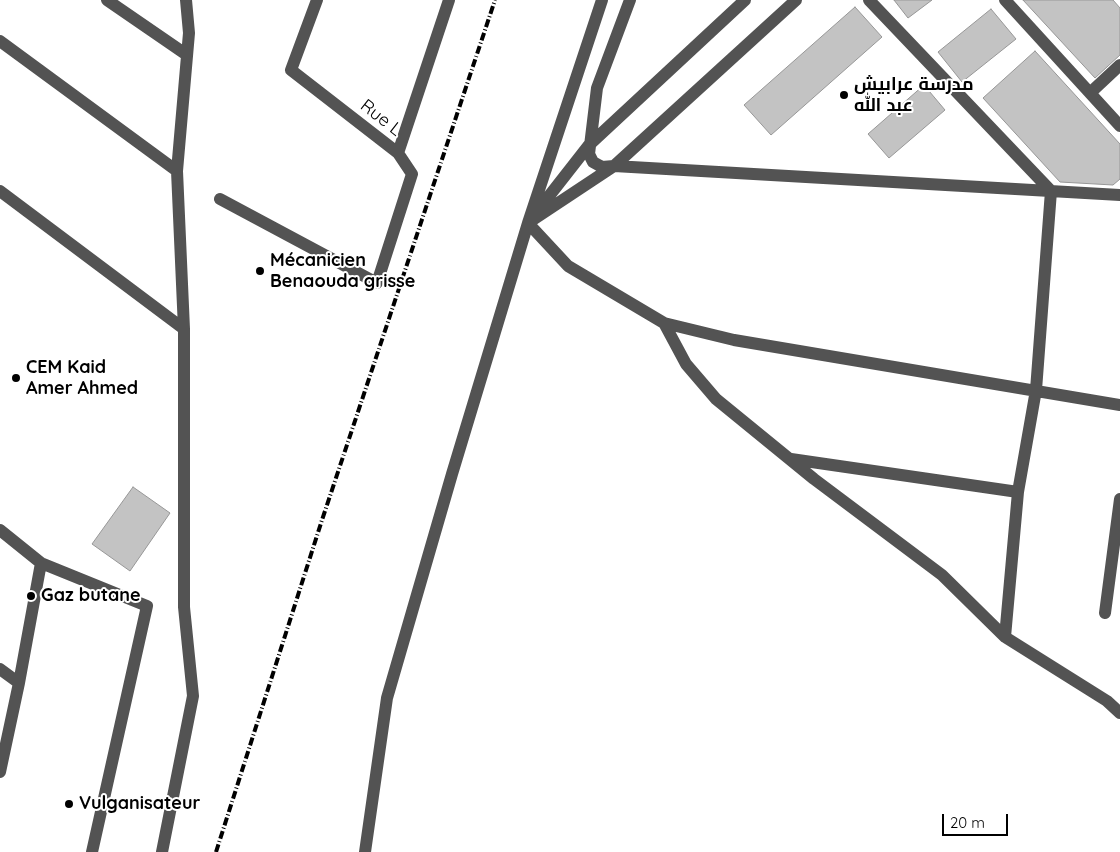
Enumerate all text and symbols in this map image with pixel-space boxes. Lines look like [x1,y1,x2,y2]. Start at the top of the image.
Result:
place label: مدرسة عرابيش عبد الله [854,74,974,116]
marker: مدرسة عرابيش عبد الله [838,89,850,101]
street label: Rue L [356,95,406,141]
place label: Mécanicien Benaouda grisse [270,250,415,292]
marker: Mécanicien Benaouda grisse [254,265,266,277]
place label: CEM Kaid Amer Ahmed [26,357,138,399]
marker: CEM Kaid Amer Ahmed [10,372,22,384]
place label: Gaz butane [41,585,141,607]
marker: Gaz butane [25,590,37,602]
place label: Vulganisateur [79,793,200,815]
marker: Vulganisateur [63,798,75,810]
scale bar [945,804,1011,836]
text: 20 m [950,813,985,832]

